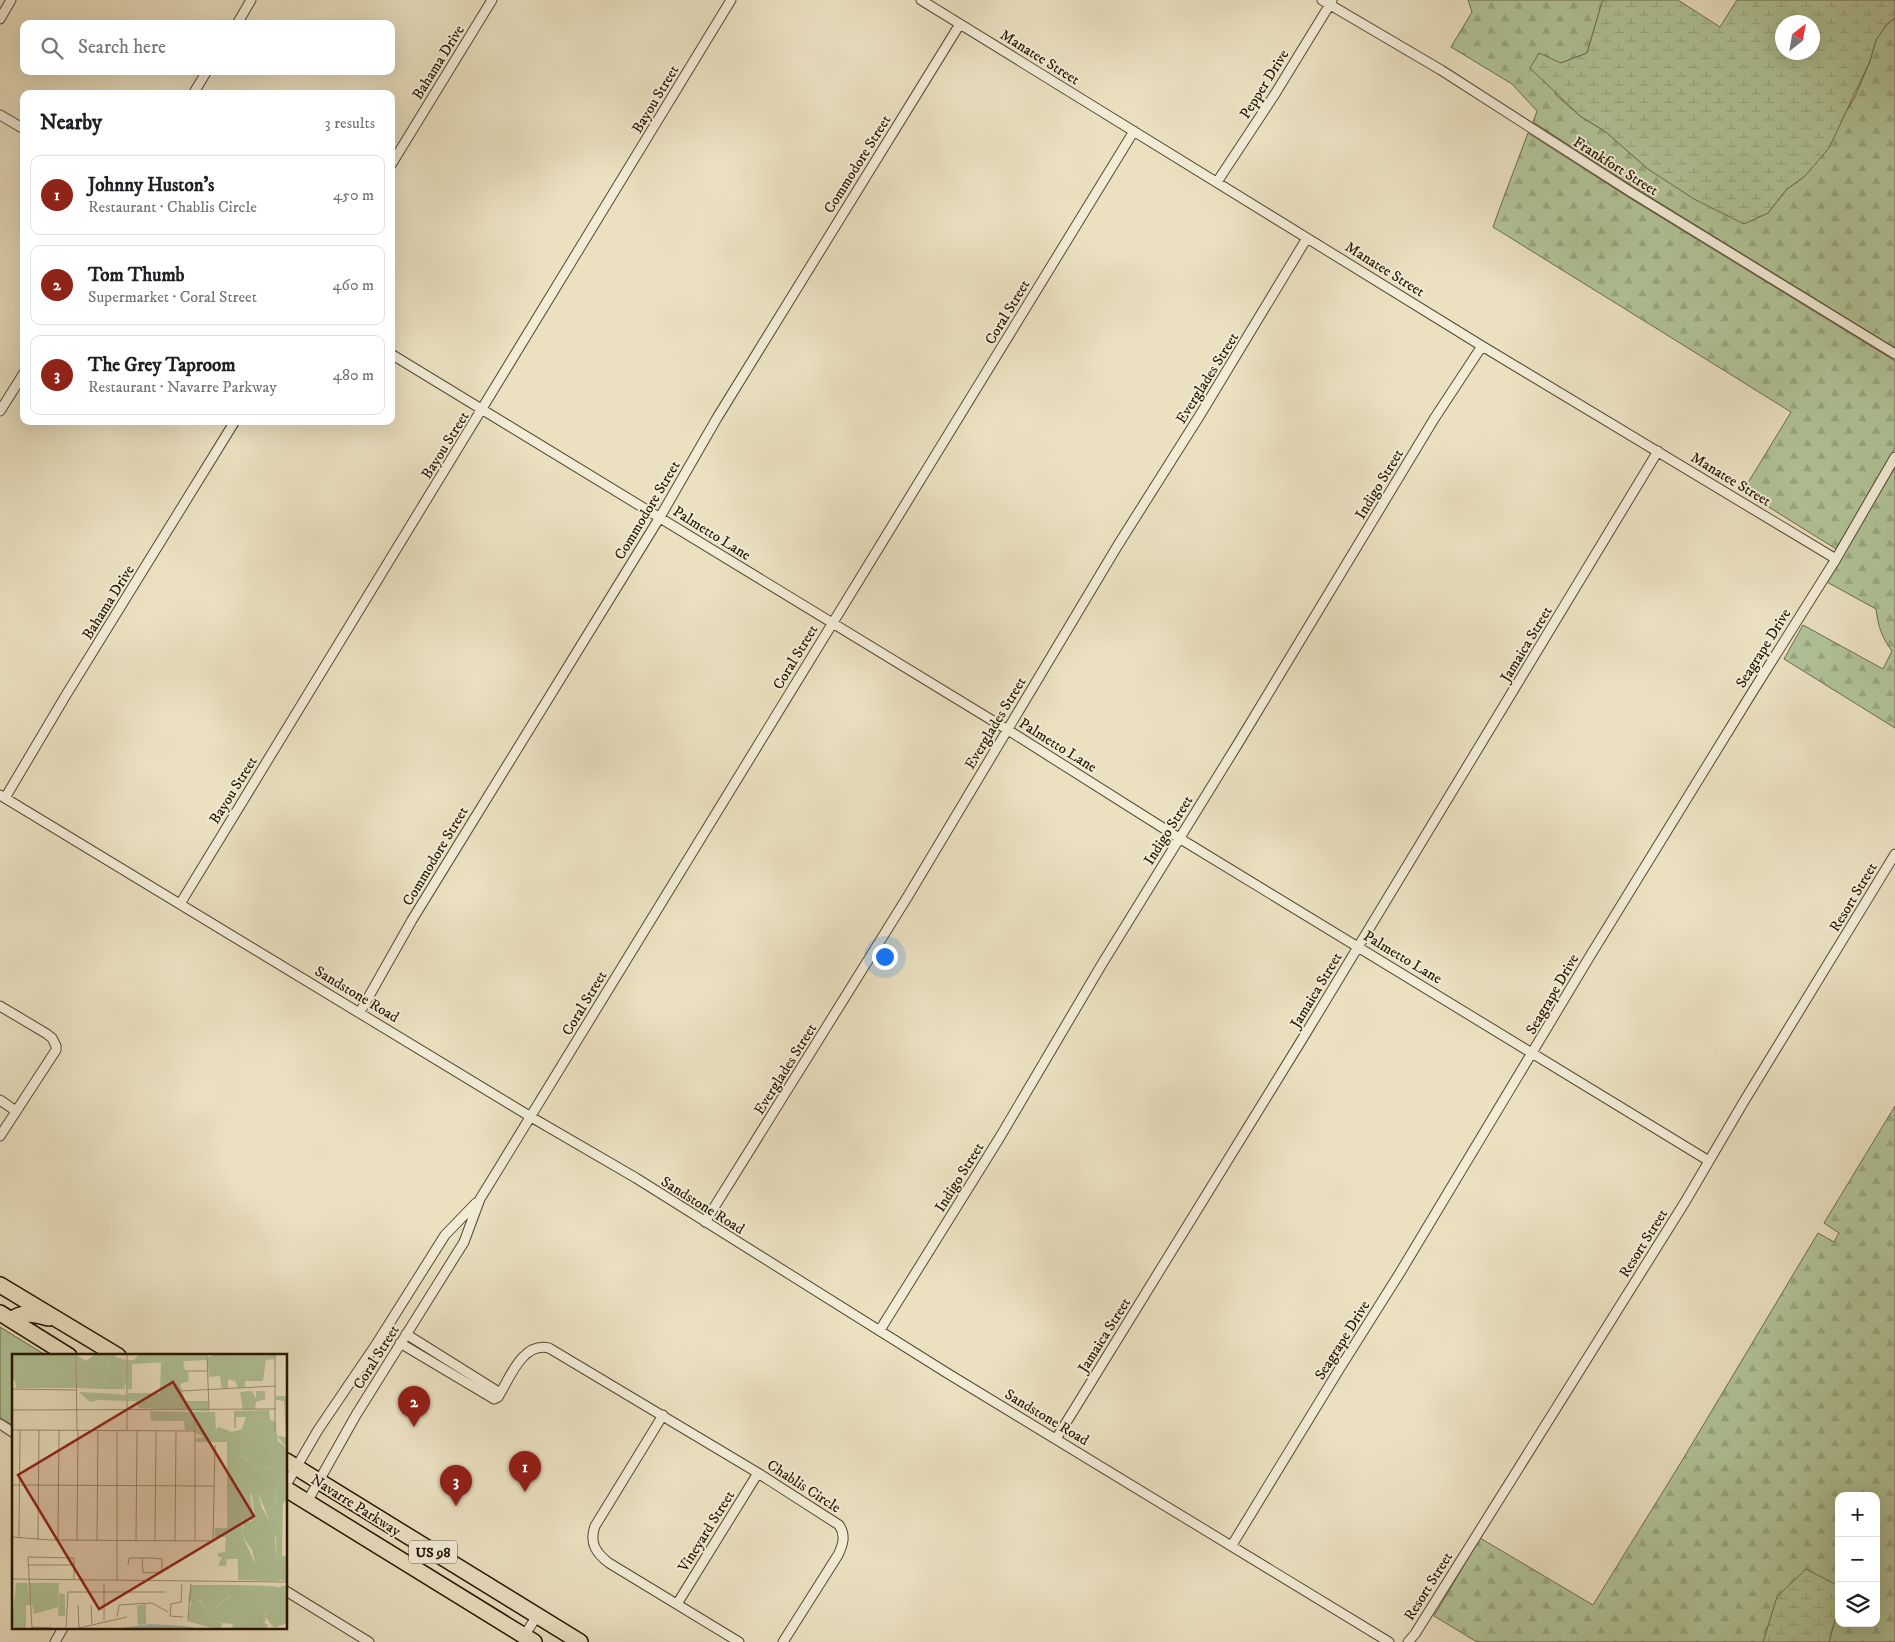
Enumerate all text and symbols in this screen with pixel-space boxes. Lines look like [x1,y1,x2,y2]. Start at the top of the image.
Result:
north arrow [1775,15,1820,60]
search box [20,20,395,75]
street label: Bahama Drive [408,21,469,103]
street label: Manatee Street [996,25,1083,89]
icon: search [38,34,66,62]
text: Search here [78,36,166,59]
street label: Pepper Drive [1236,46,1293,122]
street label: Bayou Street [628,62,683,137]
text: Nearby [40,110,102,136]
street label: Commodore Street [820,111,895,217]
text: 3 results [325,113,375,133]
street label: Frankfort Street [1570,133,1662,200]
text: Johnny Huston's [88,174,214,197]
text: 1 [54,185,60,205]
text: 450 m [333,185,374,205]
text: Restaurant · Chablis Circle [88,197,257,217]
street label: Manatee Street [1341,237,1428,301]
text: Tom Thumb [88,264,185,287]
text: 2 [53,275,61,295]
text: 460 m [332,275,374,295]
street label: Coral Street [981,276,1034,348]
text: Supermarket · Coral Street [88,287,257,307]
street label: Everglades Street [1172,329,1243,428]
text: The Grey Taproom [88,354,236,377]
text: 3 [54,365,60,385]
text: 480 m [333,365,374,385]
text: Restaurant · Navarre Parkway [88,377,277,397]
street label: Bayou Street [417,408,474,483]
street label: Indigo Street [1351,446,1408,523]
street label: Manatee Street [1687,448,1774,511]
street label: Commodore Street [610,457,685,563]
street label: Palmetto Lane [669,502,754,565]
street label: Bahama Drive [78,561,139,643]
street label: Jamaica Street [1495,603,1557,687]
street label: Seagrape Drive [1732,605,1795,691]
street label: Coral Street [769,621,822,693]
street label: Everglades Street [960,674,1031,773]
street label: Palmetto Lane [1015,714,1100,777]
street label: Bayou Street [205,753,262,828]
street label: Indigo Street [1140,792,1197,869]
street label: Commodore Street [398,803,473,909]
street label: Resort Street [1825,859,1882,935]
street label: Palmetto Lane [1360,927,1445,988]
your location [872,944,898,970]
street label: Jamaica Street [1285,949,1347,1033]
street label: Seagrape Drive [1522,951,1583,1038]
street label: Sandstone Road [311,962,403,1027]
street label: Coral Street [558,967,611,1039]
street label: Everglades Street [750,1020,821,1119]
street label: Indigo Street [931,1139,988,1216]
street label: Sandstone Road [657,1172,748,1239]
street label: Resort Street [1615,1205,1672,1281]
street label: Jamaica Street [1073,1294,1135,1378]
street label: Seagrape Drive [1311,1297,1374,1383]
street label: Coral Street [349,1321,404,1393]
inset map [12,1354,288,1630]
street label: Sandstone Road [1001,1385,1093,1450]
pin: 2 [398,1386,430,1427]
pin: 1 [509,1451,541,1492]
street label: Chablis Circle [763,1456,844,1517]
pin: 3 [440,1465,472,1506]
street label: Navarre Parkway [307,1470,405,1541]
street label: Vineyard Street [673,1487,739,1576]
map controls [1835,1492,1880,1627]
button: + [1835,1492,1880,1537]
button: − [1835,1537,1880,1582]
road number: US 98 [409,1540,457,1564]
street label: Resort Street [1400,1548,1457,1624]
button: layers [1835,1582,1880,1627]

